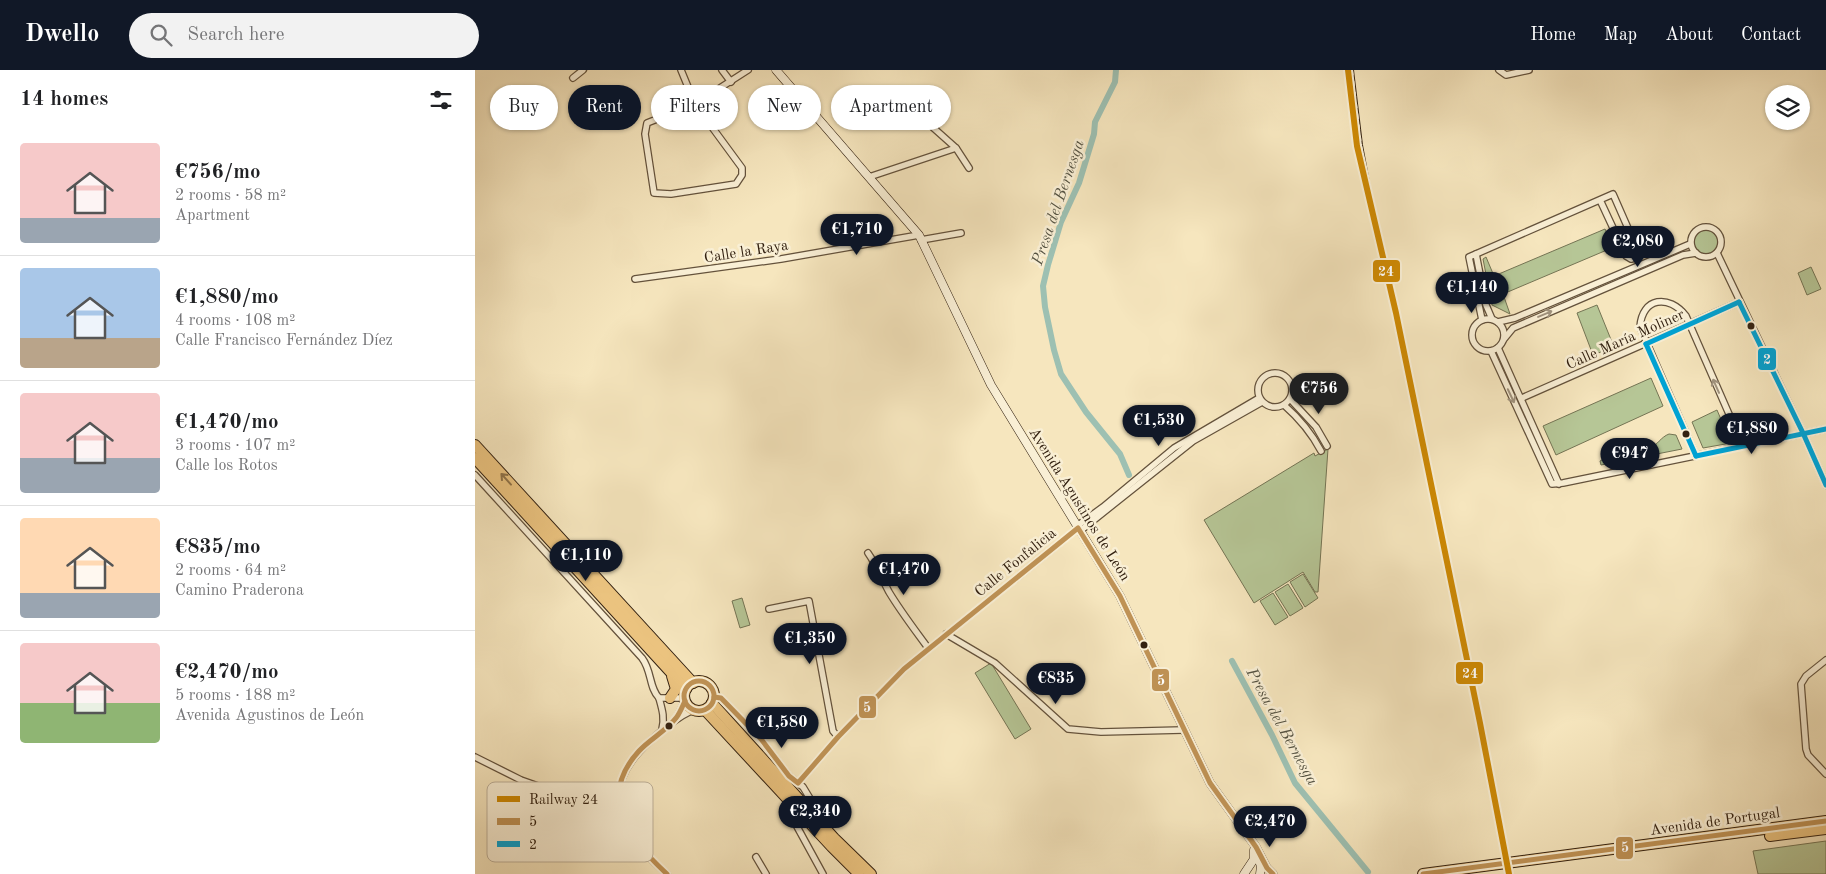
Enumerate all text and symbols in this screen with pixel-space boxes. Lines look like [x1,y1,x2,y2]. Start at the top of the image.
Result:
search box [129,13,479,58]
icon: search [147,21,175,49]
text: Dwello [25,23,99,47]
text: Search here [187,26,285,45]
text: Home [1530,26,1576,44]
text: Map [1604,26,1637,44]
text: About [1665,26,1713,44]
text: Contact [1741,26,1801,44]
chip: Buy [490,85,558,130]
chip: Rent [568,85,641,130]
chip: Filters [651,85,738,130]
chip: New [748,85,821,130]
chip: Apartment [831,85,951,130]
map controls [1765,85,1810,130]
button: layers [1765,85,1810,130]
icon: filters [427,86,455,114]
text: 14 homes [20,89,108,110]
water label: Presa del Bernesga [1030,138,1088,268]
text: €756/mo [175,162,261,183]
icon: home [60,163,120,223]
text: 2 rooms · 58 m² [175,188,286,204]
text: Apartment [175,208,250,224]
pin: €1,710 [816,214,898,256]
text: €1,710 [832,222,882,238]
pin: €2,080 [1597,226,1679,268]
text: €2,080 [1613,234,1663,250]
street label: Calle la Raya [703,238,790,267]
line badge: 24 [1372,259,1401,283]
text: 24 [1378,265,1394,279]
pin: €1,140 [1431,272,1513,314]
text: €1,140 [1447,280,1497,296]
text: €1,880/mo [175,287,279,308]
icon: home [60,288,120,348]
street label: Calle María Moliner [1564,308,1687,373]
one-way arrow [1537,309,1552,319]
text: 4 rooms · 108 m² [175,313,295,329]
unlabelled marker [1746,321,1756,331]
text: Calle Francisco Fernández Díez [175,333,393,349]
line badge: 2 [1757,347,1777,371]
text: 2 [1763,353,1771,367]
pin: €756 [1289,372,1349,415]
one-way arrow [1711,379,1721,394]
text: €756 [1300,381,1338,397]
one-way arrow [1507,388,1517,403]
pin: €1,530 [1118,404,1200,447]
text: €1,470/mo [175,412,279,433]
pin: €1,880 [1711,412,1793,455]
icon: home [60,413,120,473]
text: €1,530 [1134,413,1184,429]
text: €1,880 [1727,421,1777,437]
street label: Avenida Agustinos de León [1025,426,1132,584]
unlabelled marker [1681,429,1691,439]
text: 3 rooms · 107 m² [175,438,295,454]
pin: €947 [1600,438,1660,480]
text: €947 [1611,446,1649,462]
text: Calle los Rotos [175,458,278,474]
one-way arrow [500,473,512,486]
street label: Calle Fonfalicia [972,526,1060,600]
text: €835/mo [175,537,261,558]
icon: home [60,538,120,598]
pin: €1,110 [545,540,627,582]
text: €1,110 [561,548,611,564]
pin: €1,470 [863,554,945,596]
text: €1,470 [879,562,929,578]
text: 2 rooms · 64 m² [175,563,286,579]
text: Camino Praderona [175,583,304,599]
pin: €1,350 [769,622,851,665]
text: €1,350 [785,631,835,647]
unlabelled marker [1139,640,1149,650]
line badge: 24 [1455,661,1484,685]
text: €2,470/mo [175,662,279,683]
pin: €835 [1026,662,1086,705]
icon: home [60,663,120,723]
water label: Presa del Bernesga [1242,665,1320,789]
text: 24 [1462,667,1478,681]
line badge: 5 [1151,668,1170,692]
text: €835 [1037,671,1075,687]
text: 5 [1157,674,1165,688]
text: 5 rooms · 188 m² [175,688,295,704]
line badge: 5 [858,695,877,719]
text: 5 [863,701,871,715]
pin: €1,580 [741,706,823,749]
text: Avenida Agustinos de León [175,708,364,724]
text: €1,580 [757,715,807,731]
unlabelled marker [664,721,674,731]
legend [487,782,653,862]
text: Railway 24 [529,793,598,807]
pin: €2,340 [774,796,856,838]
text: €2,340 [790,804,840,820]
pin: €2,470 [1229,806,1311,848]
street label: Avenida de Portugal [1649,806,1781,839]
text: €2,470 [1245,814,1295,830]
text: 5 [529,815,537,829]
line badge: 5 [1615,836,1634,860]
text: 2 [529,838,537,852]
text: 5 [1621,841,1629,855]

